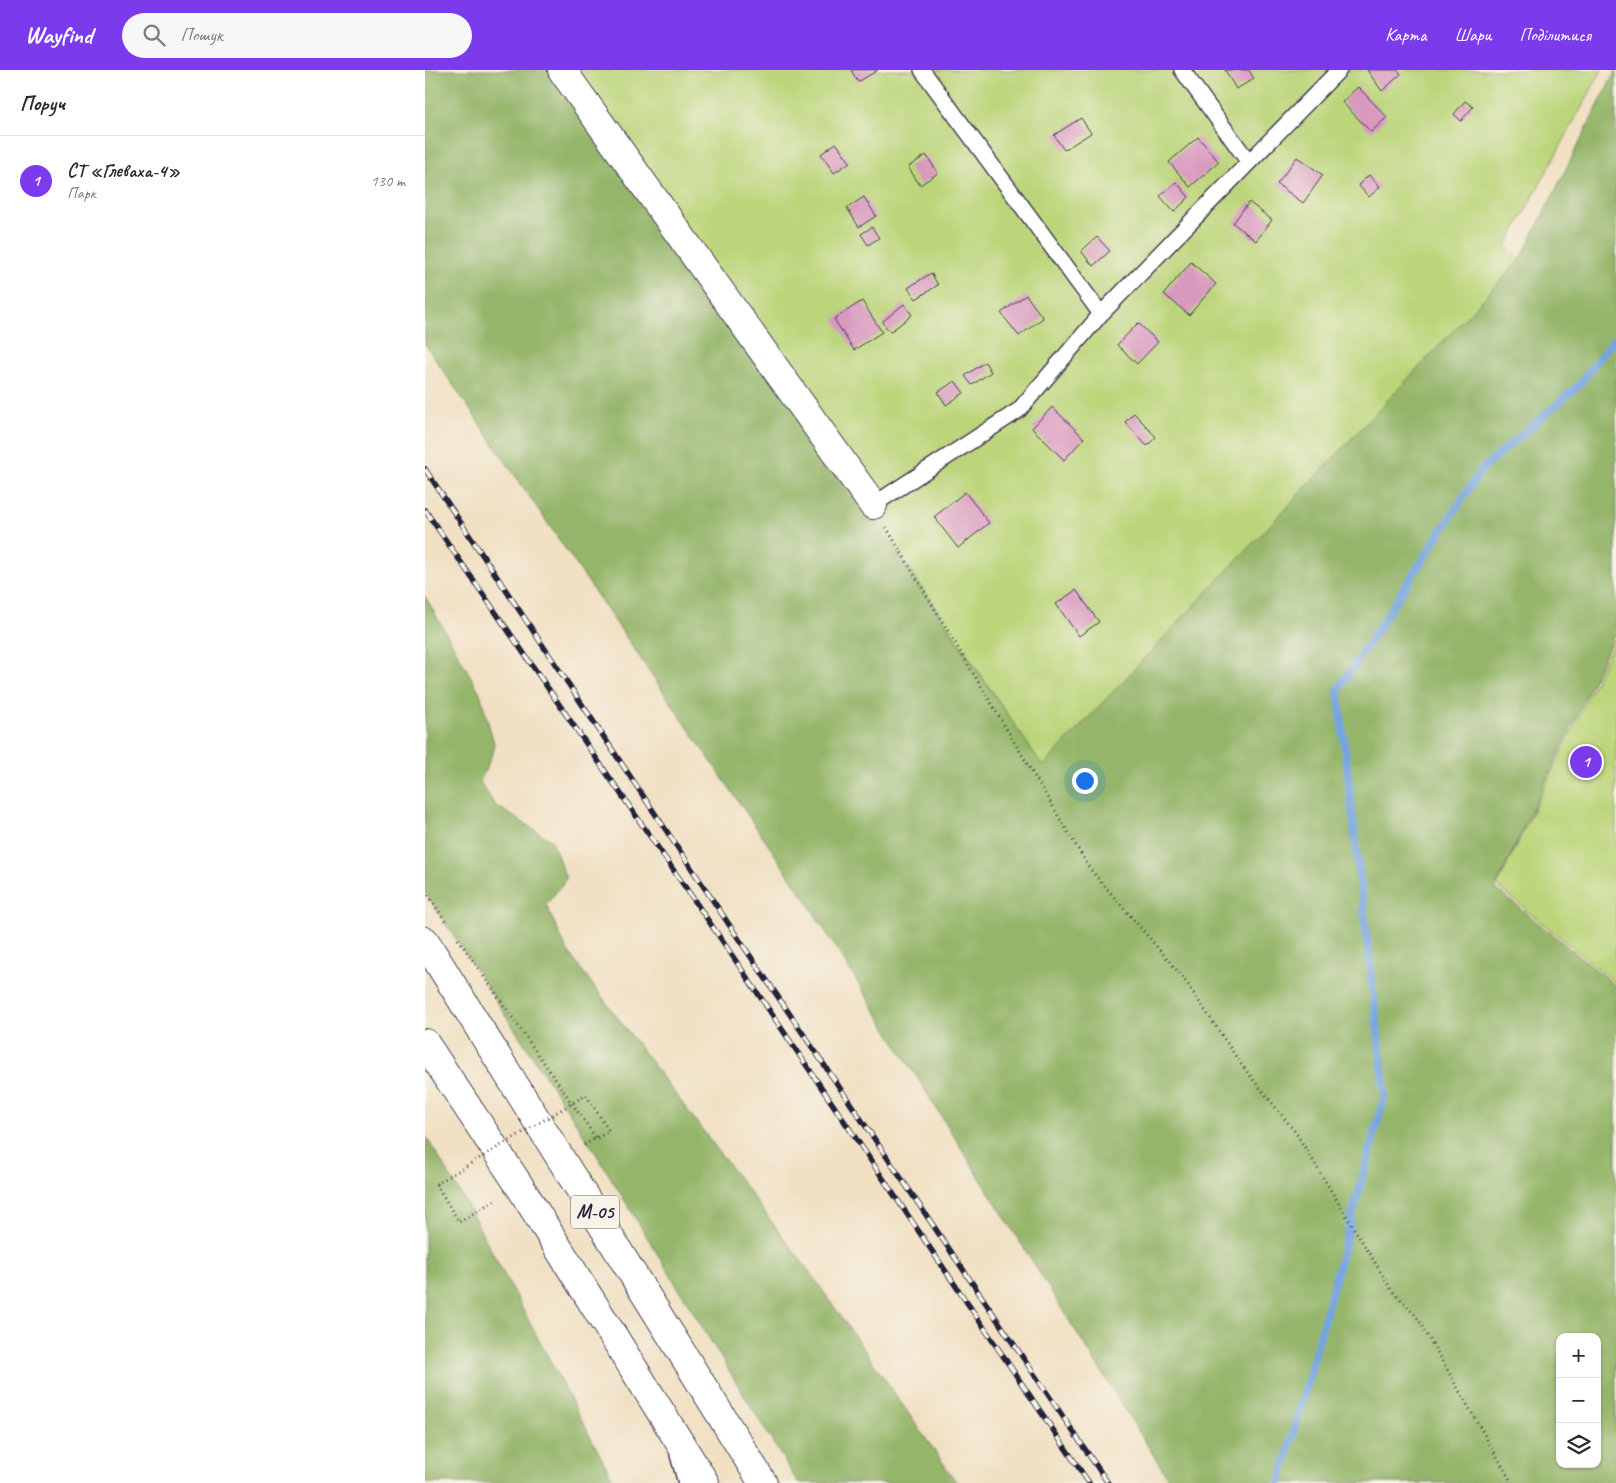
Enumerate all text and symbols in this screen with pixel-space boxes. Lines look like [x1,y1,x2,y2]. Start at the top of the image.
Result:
search box [122,13,472,58]
text: Wayfind [25,20,92,50]
icon: search [140,21,168,49]
text: Пошук [180,23,223,47]
text: Карта [1385,24,1426,46]
text: Шари [1454,24,1491,46]
text: Поділитися [1519,24,1591,46]
text: Поруч [20,90,65,116]
text: СТ «Глеваха-4» [67,159,180,183]
text: 1 [32,171,40,191]
text: 130 m [371,171,405,191]
text: Парк [67,183,96,203]
pin: 1 [1570,743,1602,781]
your location [1072,768,1098,794]
road number: М-05 [571,1196,619,1228]
map controls [1556,1333,1601,1468]
button: + [1556,1333,1601,1378]
button: − [1556,1378,1601,1423]
button: layers [1556,1423,1601,1468]

